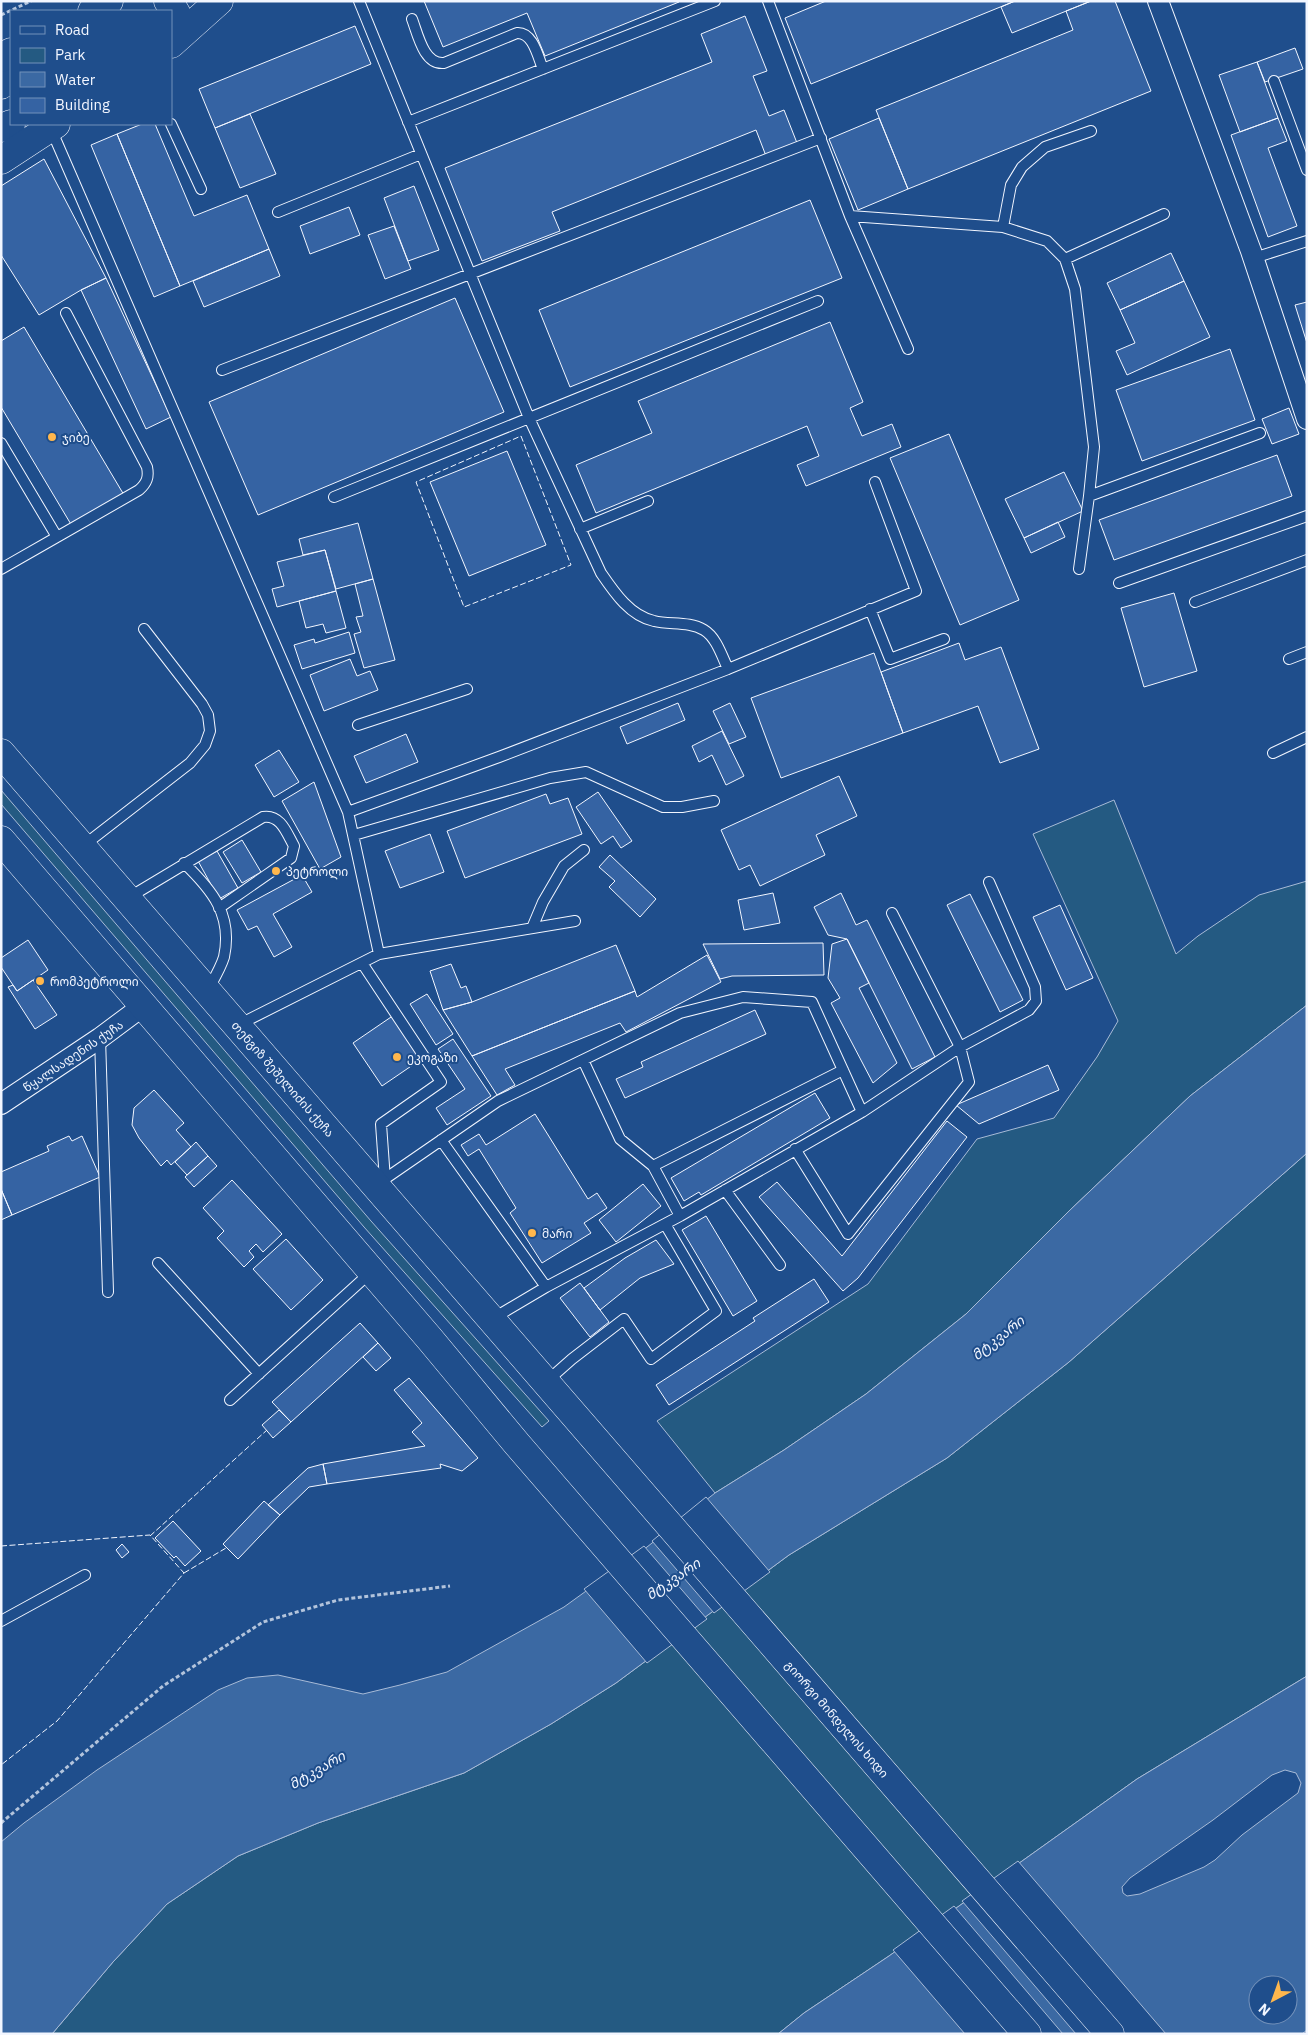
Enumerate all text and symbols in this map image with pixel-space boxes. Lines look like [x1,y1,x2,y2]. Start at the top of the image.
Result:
legend [10,10,172,125]
text: Road [55,20,90,39]
text: Park [55,45,85,64]
text: Water [55,70,96,89]
text: Building [55,95,110,114]
place label: ჯიბე [62,430,90,445]
marker: ჯიბე [46,431,58,443]
place label: პეტროლი [286,864,348,880]
marker: პეტროლი [270,865,282,877]
place label: რომპეტროლი [50,974,139,990]
marker: რომპეტროლი [34,975,46,987]
street label: წყალსადენის ქუჩა [20,1017,126,1096]
street label: თენგიზ შეშელიძის ქუჩა [228,1018,337,1141]
place label: ეკოგაზი [407,1050,458,1065]
marker: ეკოგაზი [391,1051,403,1063]
place label: მარი [542,1226,572,1241]
marker: მარი [526,1227,538,1239]
water label: მტკვარი [968,1311,1029,1364]
water label: მტკვარი [642,1554,704,1604]
street label: გიორგი მინდელის ხიდი [781,1657,892,1781]
water label: მტკვარი [286,1746,349,1793]
north arrow [1248,1975,1298,2025]
text: N [1255,2000,1274,2020]

